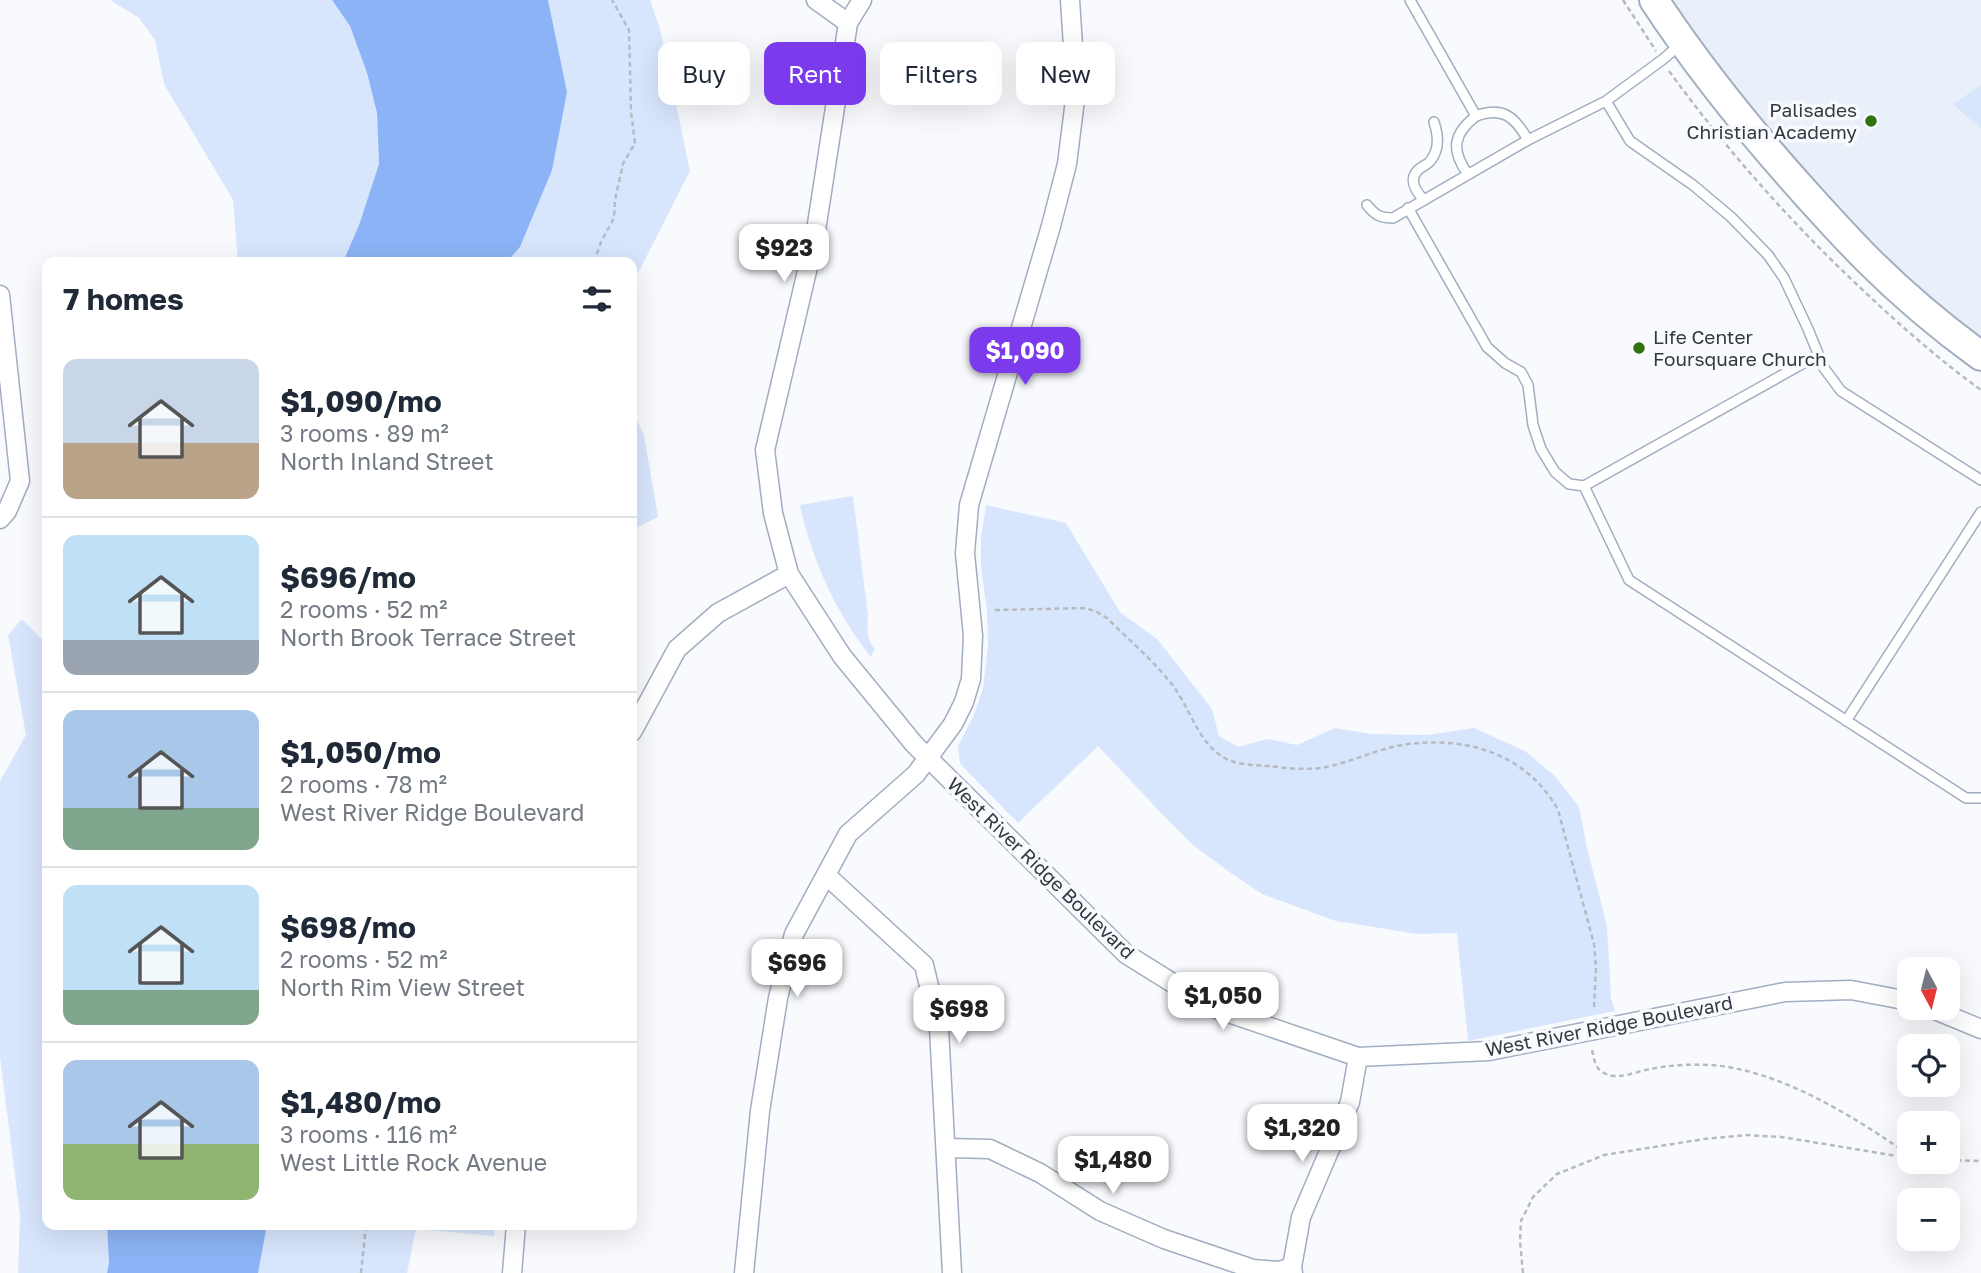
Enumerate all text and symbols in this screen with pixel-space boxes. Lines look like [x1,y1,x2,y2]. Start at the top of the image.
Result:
chip: Buy [658,42,750,105]
chip: Rent [764,42,866,105]
chip: Filters [880,42,1002,105]
chip: New [1016,42,1115,105]
place label: Palisades Christian Academy [1687,98,1857,143]
marker: Palisades Christian Academy [1863,113,1879,129]
pin: $923 [743,224,825,284]
text: $923 [755,233,813,261]
icon: filters [578,280,616,318]
text: 7 homes [63,281,184,317]
place label: Life Center Foursquare Church [1653,325,1827,370]
pin: $1,090 [968,328,1082,387]
text: $1,090 [985,336,1065,364]
marker: Life Center Foursquare Church [1631,340,1647,356]
text: $1,090/mo [280,383,442,419]
icon: home [119,387,203,471]
text: 3 rooms · 89 m² [280,419,449,447]
text: North Inland Street [280,447,494,475]
text: $696/mo [280,559,416,595]
icon: home [119,563,203,647]
text: 2 rooms · 52 m² [280,595,447,623]
text: North Brook Terrace Street [280,623,576,651]
text: $1,050/mo [280,734,441,770]
icon: home [119,738,203,822]
text: 2 rooms · 78 m² [280,770,447,798]
street label: West River Ridge Boulevard [943,772,1140,963]
text: West River Ridge Boulevard [280,798,584,826]
text: $698/mo [280,909,416,945]
icon: home [119,913,203,997]
pin: $696 [756,940,838,999]
text: 2 rooms · 52 m² [280,945,447,973]
text: $696 [767,948,827,976]
north arrow [1897,957,1960,1020]
map controls [1897,957,1960,1251]
pin: $1,050 [1166,972,1280,1032]
text: North Rim View Street [280,973,525,1001]
text: $1,050 [1184,981,1262,1009]
pin: $698 [918,986,1000,1045]
street label: West River Ridge Boulevard [1483,990,1734,1061]
text: $698 [929,994,989,1022]
button: locate [1897,1034,1960,1097]
text: $1,480/mo [280,1084,441,1120]
icon: home [119,1088,203,1172]
pin: $1,320 [1245,1104,1359,1164]
button: + [1897,1111,1960,1174]
text: $1,320 [1263,1113,1341,1141]
text: 3 rooms · 116 m² [280,1120,457,1148]
pin: $1,480 [1056,1136,1170,1196]
text: $1,480 [1074,1145,1152,1173]
text: West Little Rock Avenue [280,1148,547,1176]
button: − [1897,1188,1960,1251]

